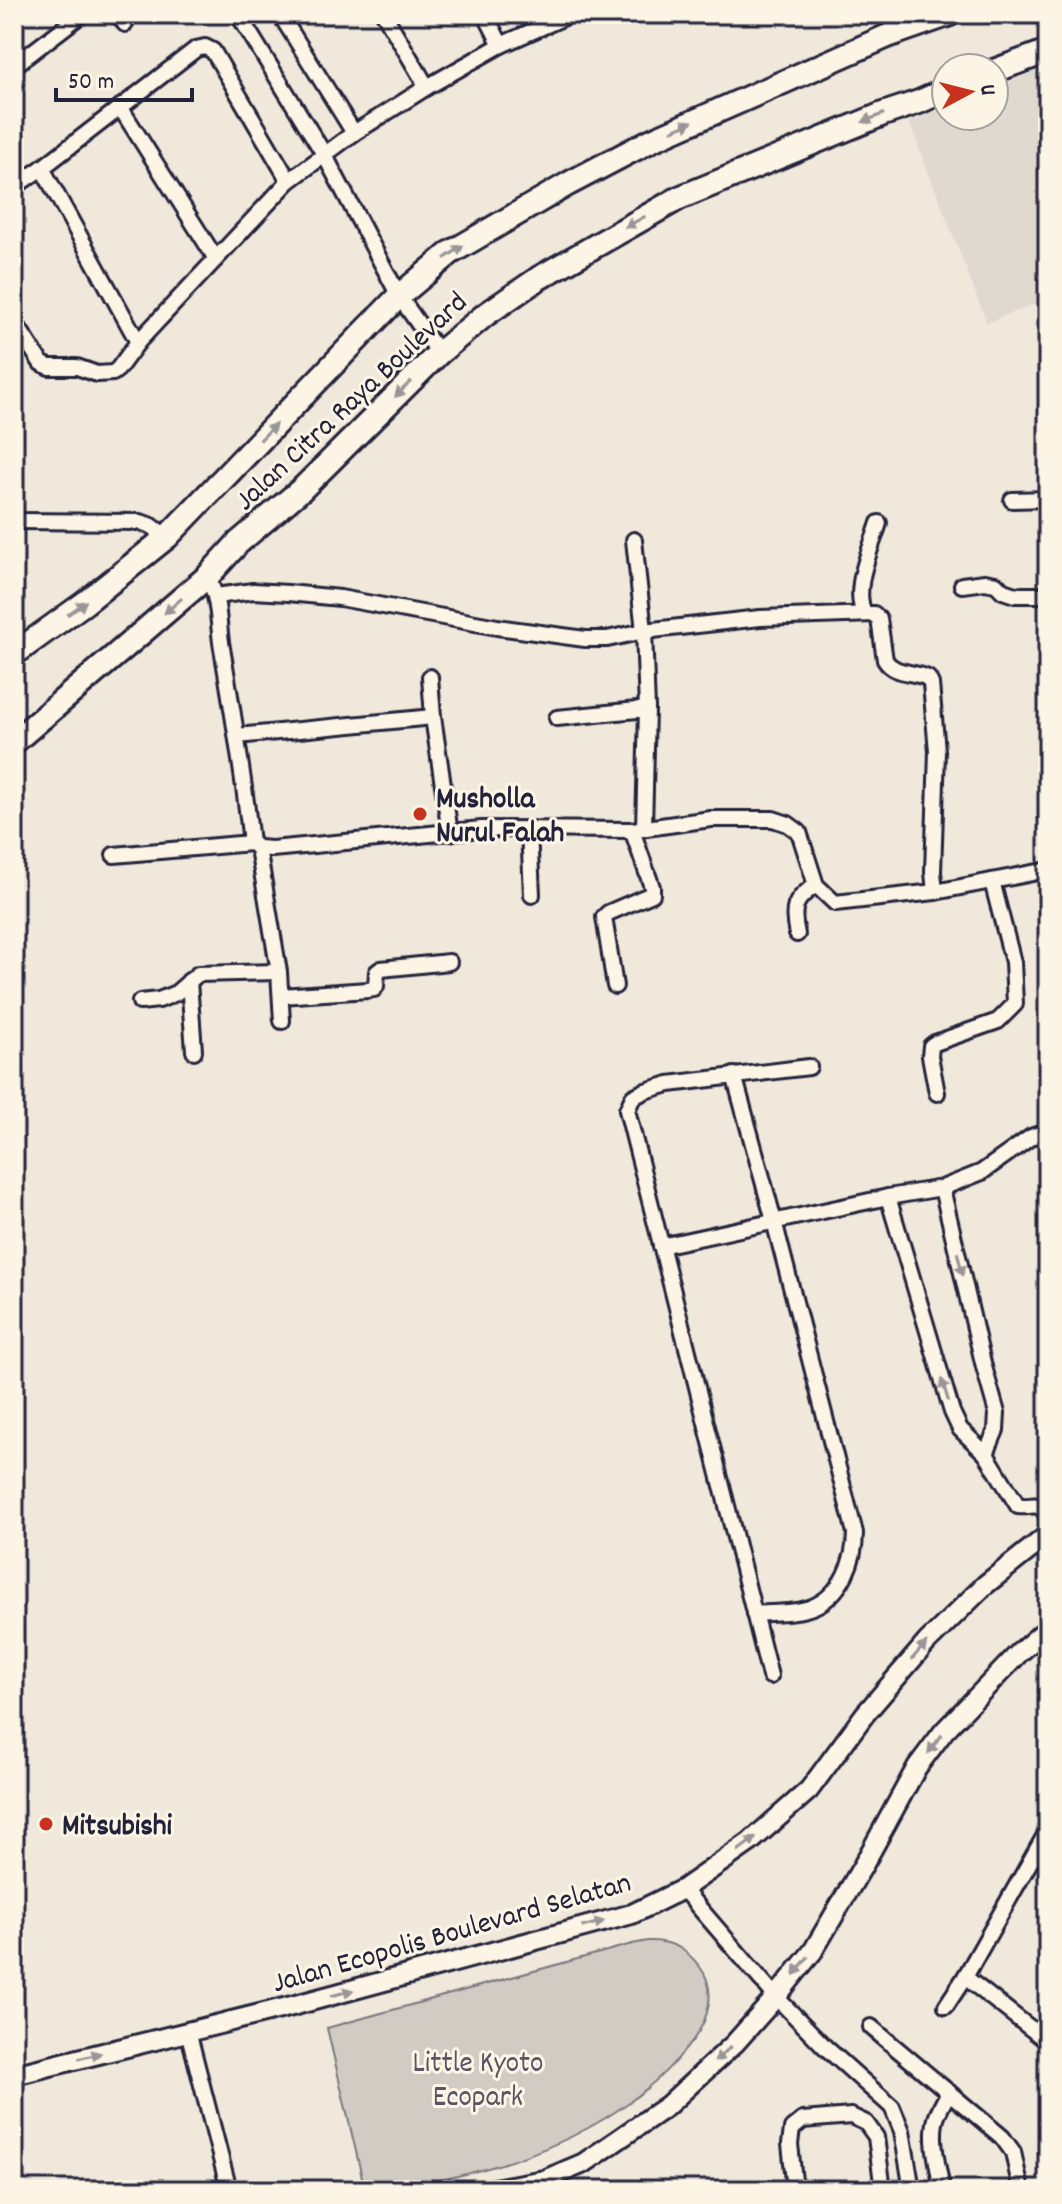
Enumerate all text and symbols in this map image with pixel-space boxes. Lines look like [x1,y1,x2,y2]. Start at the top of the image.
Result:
scale bar [56,52,192,102]
north arrow [930,52,1010,132]
text: 50 m [68,66,114,100]
text: U [970,83,1002,97]
one-way arrow [861,111,885,124]
one-way arrow [670,119,693,133]
one-way arrow [624,215,647,229]
one-way arrow [444,244,465,259]
street label: Jalan Citra Raya Boulevard [227,284,479,523]
one-way arrow [394,380,413,398]
one-way arrow [258,423,277,442]
one-way arrow [163,597,183,614]
one-way arrow [67,601,88,616]
place label: Musholla Nurul Falah [436,780,564,857]
marker: Musholla Nurul Falah [411,805,429,823]
one-way arrow [954,1252,967,1277]
one-way arrow [938,1377,951,1401]
one-way arrow [910,1641,927,1661]
one-way arrow [927,1733,943,1754]
place label: Mitsubishi [62,1807,173,1850]
marker: Mitsubishi [37,1815,55,1833]
one-way arrow [736,1837,757,1852]
street label: Jalan Ecopolis Boulevard Selatan [268,1863,637,2007]
one-way arrow [580,1918,605,1930]
one-way arrow [793,1956,809,1976]
one-way arrow [329,1986,354,1998]
park label: Little Kyoto Ecopark [413,2044,543,2121]
one-way arrow [714,2045,733,2063]
one-way arrow [77,2049,102,2061]

